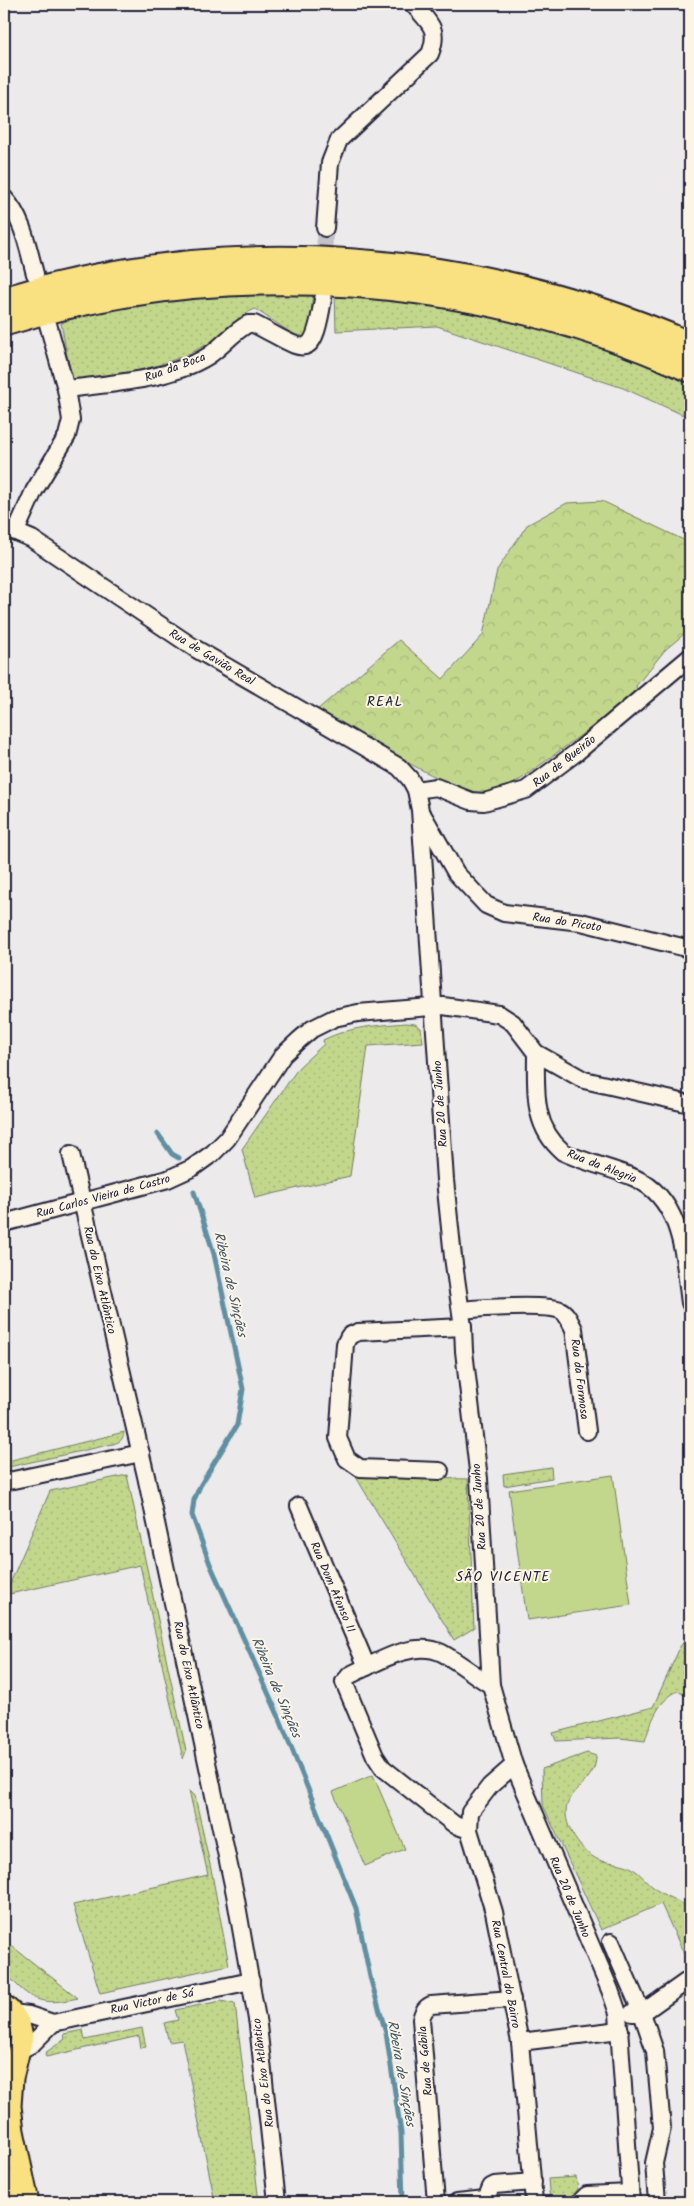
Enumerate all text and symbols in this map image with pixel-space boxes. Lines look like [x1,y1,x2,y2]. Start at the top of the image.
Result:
street label: Rua da Boca [142,348,209,387]
street label: Rua de Gavião Real [165,624,258,691]
district label: REAL [367,691,403,713]
street label: Rua de Queirão [528,730,600,792]
street label: Rua do Picoto [531,908,603,937]
street label: Rua 20 de Junho [428,1060,453,1148]
street label: Rua da Alegria [564,1144,640,1189]
street label: Rua Carlos Vieira de Castro [34,1169,172,1224]
street label: Rua do Eixo Atlântico [78,1224,121,1336]
water label: Ribeira de Sinçães [207,1229,253,1341]
street label: Rua da Formosa [565,1338,594,1421]
street label: Rua 20 de Junho [467,1463,492,1551]
street label: Rua Dom Afonso II [305,1539,360,1636]
district label: SÃO VICENTE [456,1566,550,1588]
street label: Rua do Eixo Atlântico [168,1619,209,1731]
water label: Ribeira de Sinçães [245,1634,308,1743]
street label: Rua 20 de Junho [544,1854,595,1941]
street label: Rua Central do Bairro [486,1918,525,2030]
street label: Rua Victor de Sá [109,1983,197,2020]
street label: Rua do Eixo Atlântico [247,2017,280,2129]
water label: Ribeira de Sinçães [381,2018,422,2130]
street label: Rua de Gábila [413,2025,438,2097]

